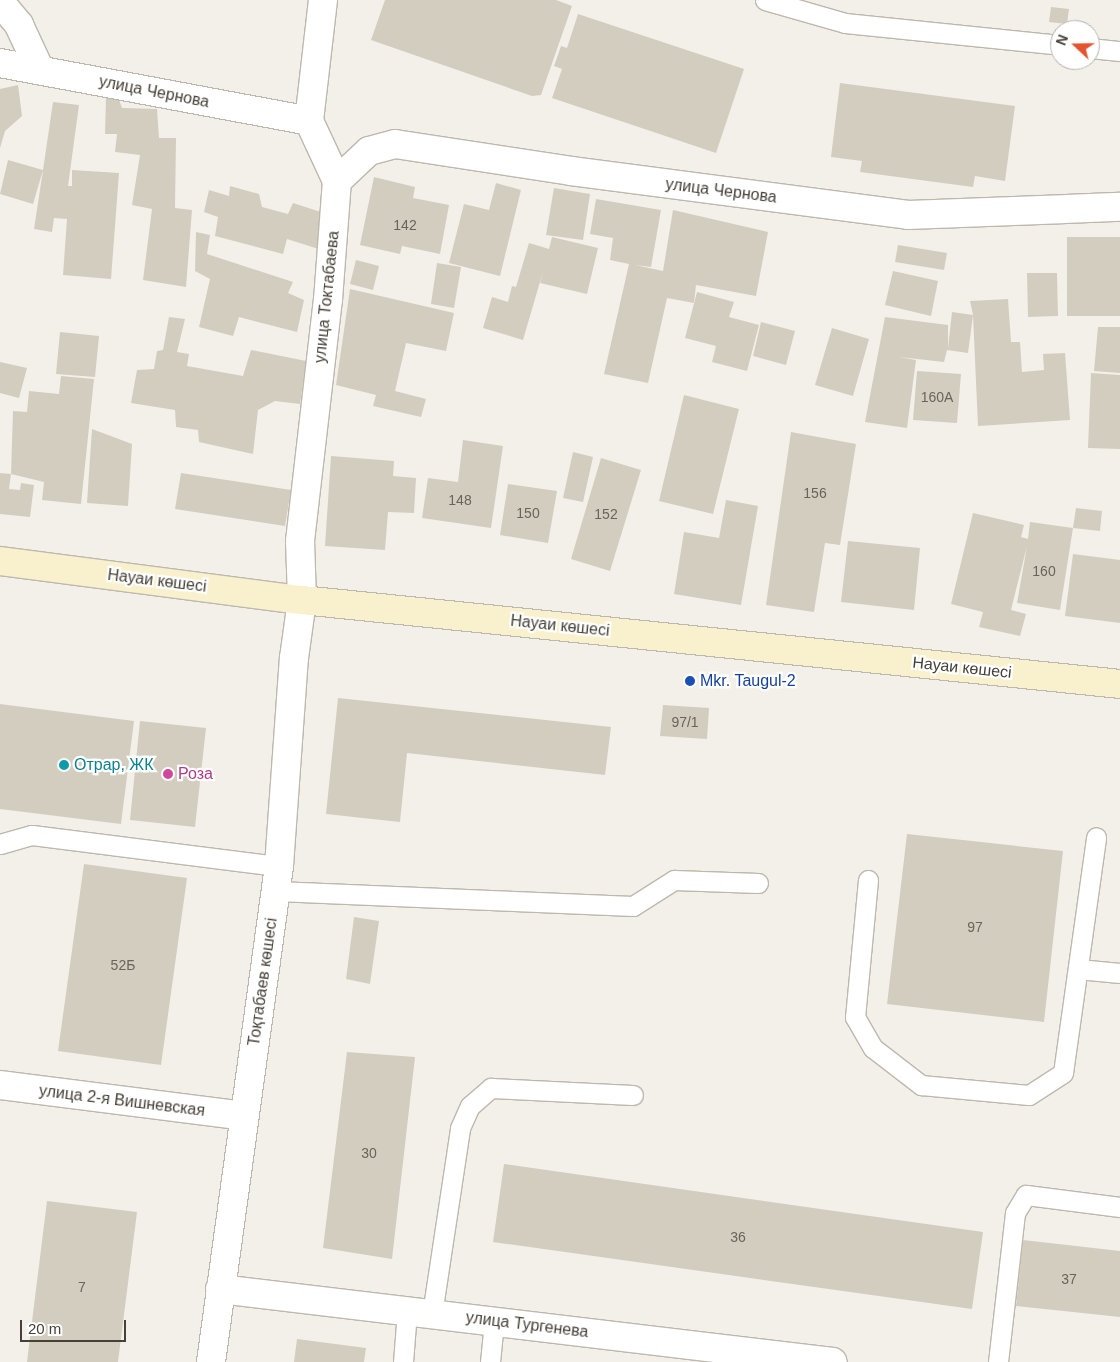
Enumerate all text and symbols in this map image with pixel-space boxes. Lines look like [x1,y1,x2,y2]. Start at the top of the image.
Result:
north arrow [1050,20,1100,70]
text: N [1053,32,1071,48]
street label: улица Чернова [97,72,211,112]
street label: улица Чернова [664,175,778,207]
house number: 142 [393,217,417,233]
street label: улица Токтабаева [311,230,343,364]
house number: 160А [921,389,953,405]
house number: 156 [803,485,827,501]
house number: 148 [448,492,472,508]
house number: 150 [516,505,540,521]
house number: 152 [594,506,618,522]
house number: 160 [1032,563,1056,579]
street label: Науаи көшесі [106,565,208,597]
street label: Науаи көшесі [509,611,611,641]
street label: Науаи көшесі [911,653,1013,683]
place label: Mkr. Taugul-2 [700,671,796,691]
marker: Mkr. Taugul-2 [684,675,696,687]
house number: 97/1 [671,714,699,730]
place label: Отрар, ЖК [74,755,153,775]
marker: Отрар, ЖК [58,759,70,771]
place label: Роза [178,764,213,784]
marker: Роза [162,768,174,780]
street label: Тоқтабаев көшесі [245,917,281,1047]
house number: 97 [967,919,983,935]
house number: 52Б [111,957,135,973]
street label: улица 2-я Вишневская [38,1081,206,1121]
house number: 30 [361,1145,377,1161]
house number: 36 [730,1229,746,1245]
house number: 37 [1061,1271,1077,1287]
house number: 7 [78,1279,86,1295]
street label: улица Тургенева [465,1308,589,1342]
scale bar [22,1310,129,1342]
text: 20 m [28,1320,61,1337]

